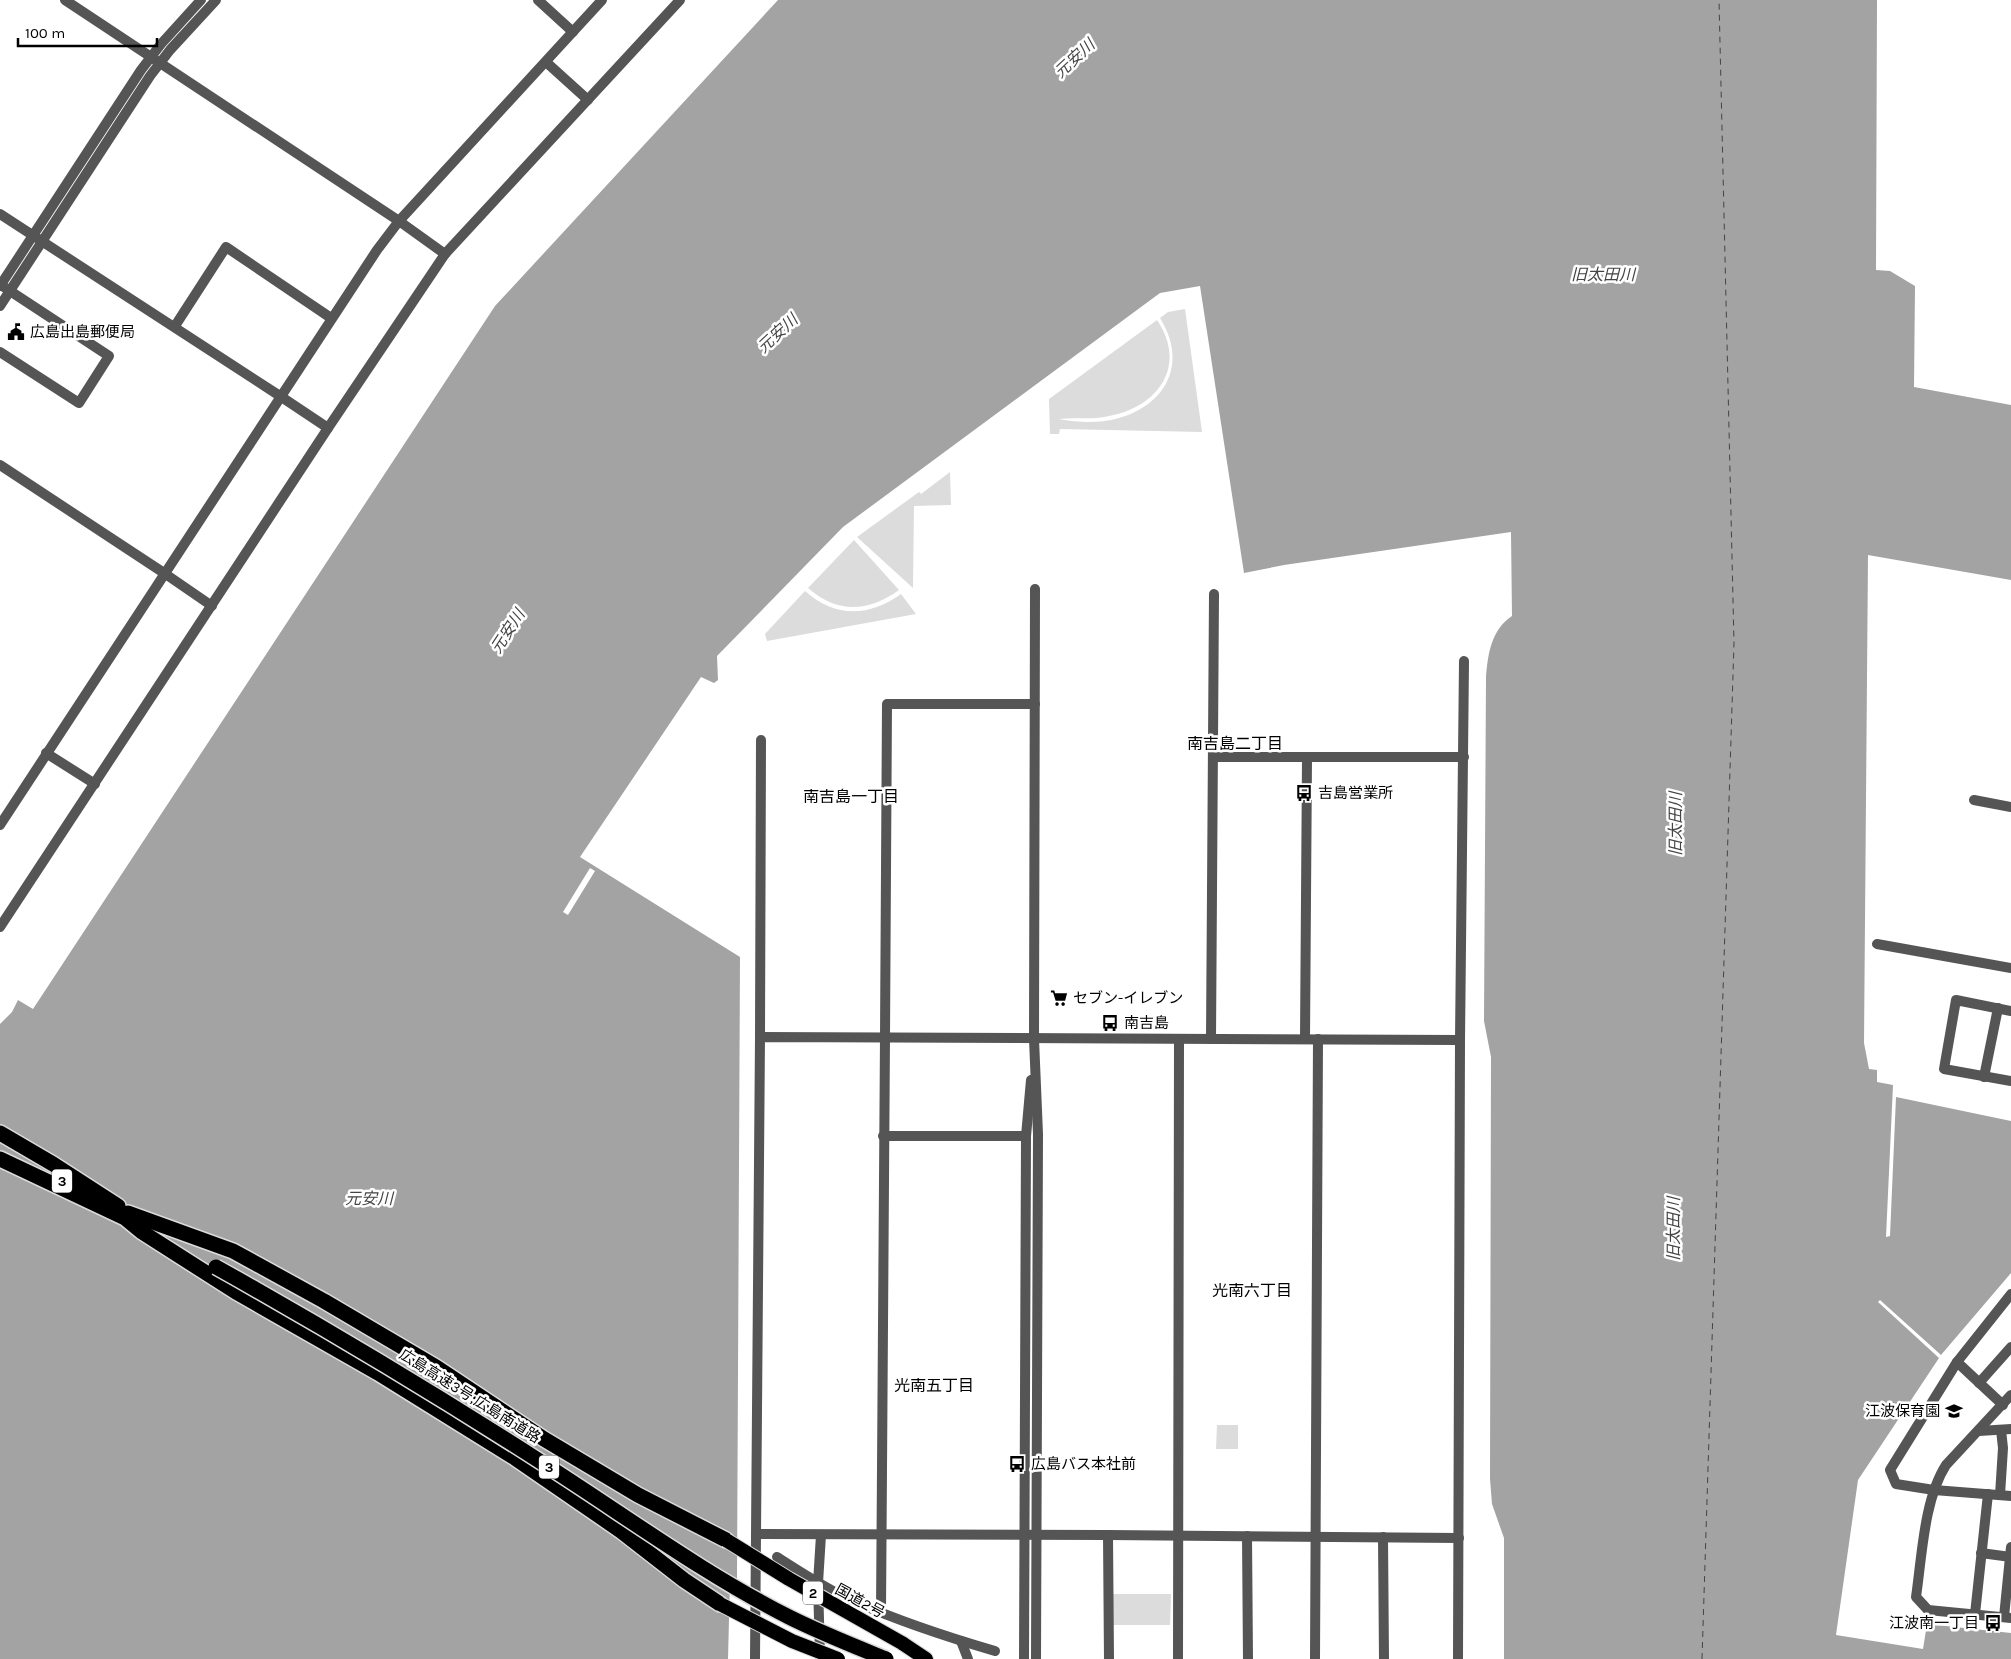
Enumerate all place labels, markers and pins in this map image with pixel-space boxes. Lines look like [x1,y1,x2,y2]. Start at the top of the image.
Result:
public building icon: 広島出島郵便局 [6,322,26,342]
place label: 広島出島郵便局 [30,323,135,341]
bus stop icon: 吉島営業所 [1294,783,1314,803]
place label: 吉島営業所 [1318,784,1393,802]
supermarket icon: セブン-イレブン [1049,988,1069,1008]
place label: セブン-イレブン [1073,989,1183,1007]
bus stop icon: 南吉島 [1100,1013,1120,1033]
place label: 南吉島 [1124,1014,1169,1032]
school or university icon: 江波保育園 [1944,1401,1964,1421]
place label: 江波保育園 [1865,1402,1940,1420]
bus stop icon: 広島バス本社前 [1007,1454,1027,1474]
place label: 広島バス本社前 [1031,1455,1136,1473]
bus stop icon: 江波南一丁目 [1983,1613,2003,1633]
place label: 江波南一丁目 [1889,1614,1979,1632]

